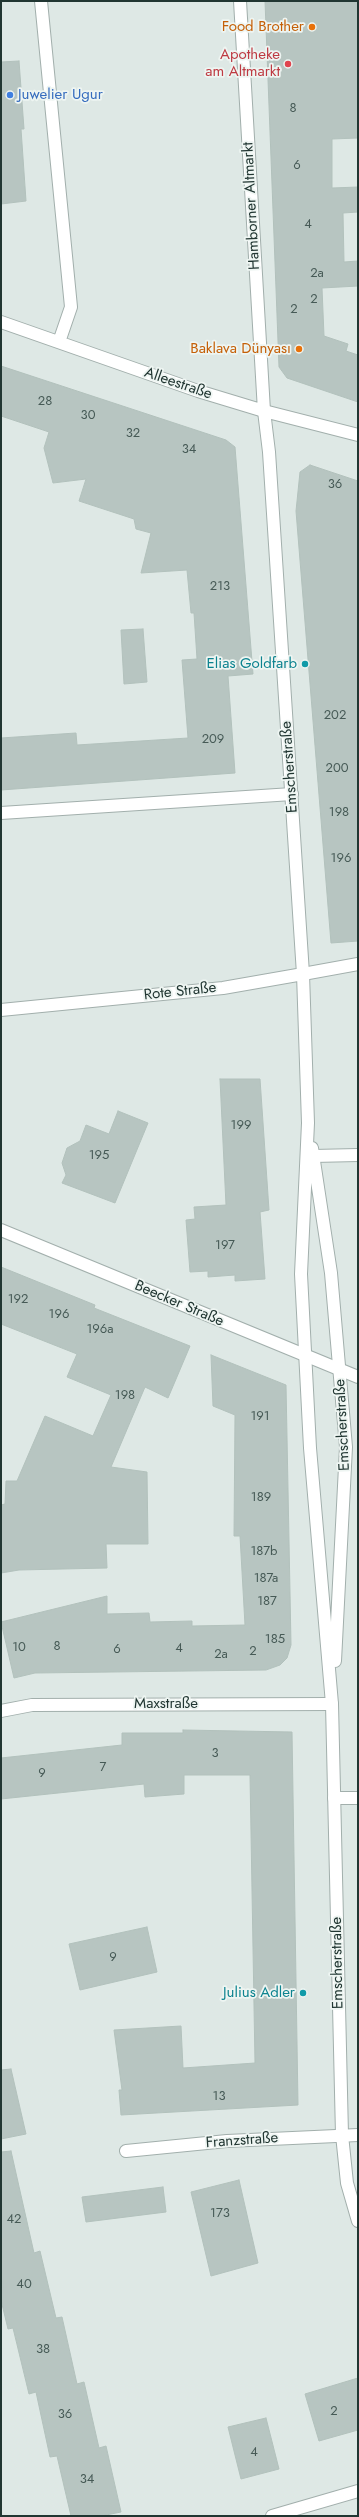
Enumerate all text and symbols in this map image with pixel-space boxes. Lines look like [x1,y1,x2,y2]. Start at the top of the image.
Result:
place label: Food Brother [222,18,304,36]
marker: Food Brother [307,22,317,32]
place label: Apotheke am Altmarkt [205,46,280,81]
marker: Apotheke am Altmarkt [283,59,293,69]
place label: Juwelier Ugur [18,86,103,104]
marker: Juwelier Ugur [5,90,15,100]
house number: 8 [289,101,297,117]
street label: Hamborner Altmarkt [240,142,264,270]
house number: 6 [293,158,301,174]
house number: 4 [304,217,312,233]
house number: 2a [310,266,324,282]
house number: 2 [310,292,318,308]
house number: 2 [290,302,298,318]
place label: Baklava Dünyası [190,340,291,358]
marker: Baklava Dünyası [294,344,304,354]
street label: Alleestraße [142,364,214,404]
house number: 28 [38,394,52,410]
house number: 30 [81,408,95,424]
house number: 32 [126,426,140,442]
house number: 34 [182,442,196,458]
house number: 36 [328,477,342,493]
house number: 213 [210,579,230,595]
place label: Elias Goldfarb [207,655,297,673]
marker: Elias Goldfarb [300,659,310,669]
house number: 202 [324,708,346,724]
street label: Emscherstraße [278,720,302,814]
house number: 209 [202,732,224,748]
house number: 200 [326,761,348,777]
house number: 198 [329,805,349,821]
house number: 196 [331,851,351,867]
street label: Rote Straße [143,979,217,1005]
house number: 199 [231,1118,251,1134]
house number: 195 [89,1148,109,1164]
house number: 197 [215,1238,235,1254]
street label: Beecker Straße [132,1277,226,1331]
house number: 192 [8,1292,28,1308]
house number: 196 [49,1307,69,1323]
house number: 196a [86,1322,114,1338]
street label: Emscherstraße [332,1379,354,1471]
house number: 198 [115,1388,135,1404]
house number: 191 [250,1409,270,1425]
house number: 189 [251,1490,271,1506]
house number: 187b [251,1544,277,1560]
house number: 187a [254,1571,278,1587]
house number: 187 [257,1594,277,1610]
house number: 185 [265,1632,285,1648]
house number: 8 [53,1639,61,1655]
house number: 10 [12,1640,26,1656]
house number: 4 [175,1641,183,1657]
house number: 6 [113,1642,121,1658]
house number: 2 [249,1644,257,1660]
house number: 2a [214,1647,228,1663]
street label: Maxstraße [134,1695,198,1713]
house number: 3 [211,1746,219,1762]
house number: 7 [100,1760,106,1776]
house number: 9 [38,1766,46,1782]
street label: Emscherstraße [328,1917,348,2009]
house number: 9 [109,1950,117,1966]
place label: Julius Adler [223,1984,295,2002]
marker: Julius Adler [298,1988,308,1998]
house number: 13 [213,2089,225,2105]
street label: Franzstraße [205,2129,279,2153]
house number: 173 [210,2206,230,2222]
house number: 42 [7,2212,21,2228]
house number: 40 [16,2277,32,2293]
house number: 38 [36,2342,50,2358]
house number: 2 [330,2404,338,2420]
house number: 36 [58,2407,72,2423]
house number: 4 [250,2445,258,2461]
house number: 34 [80,2472,94,2488]

